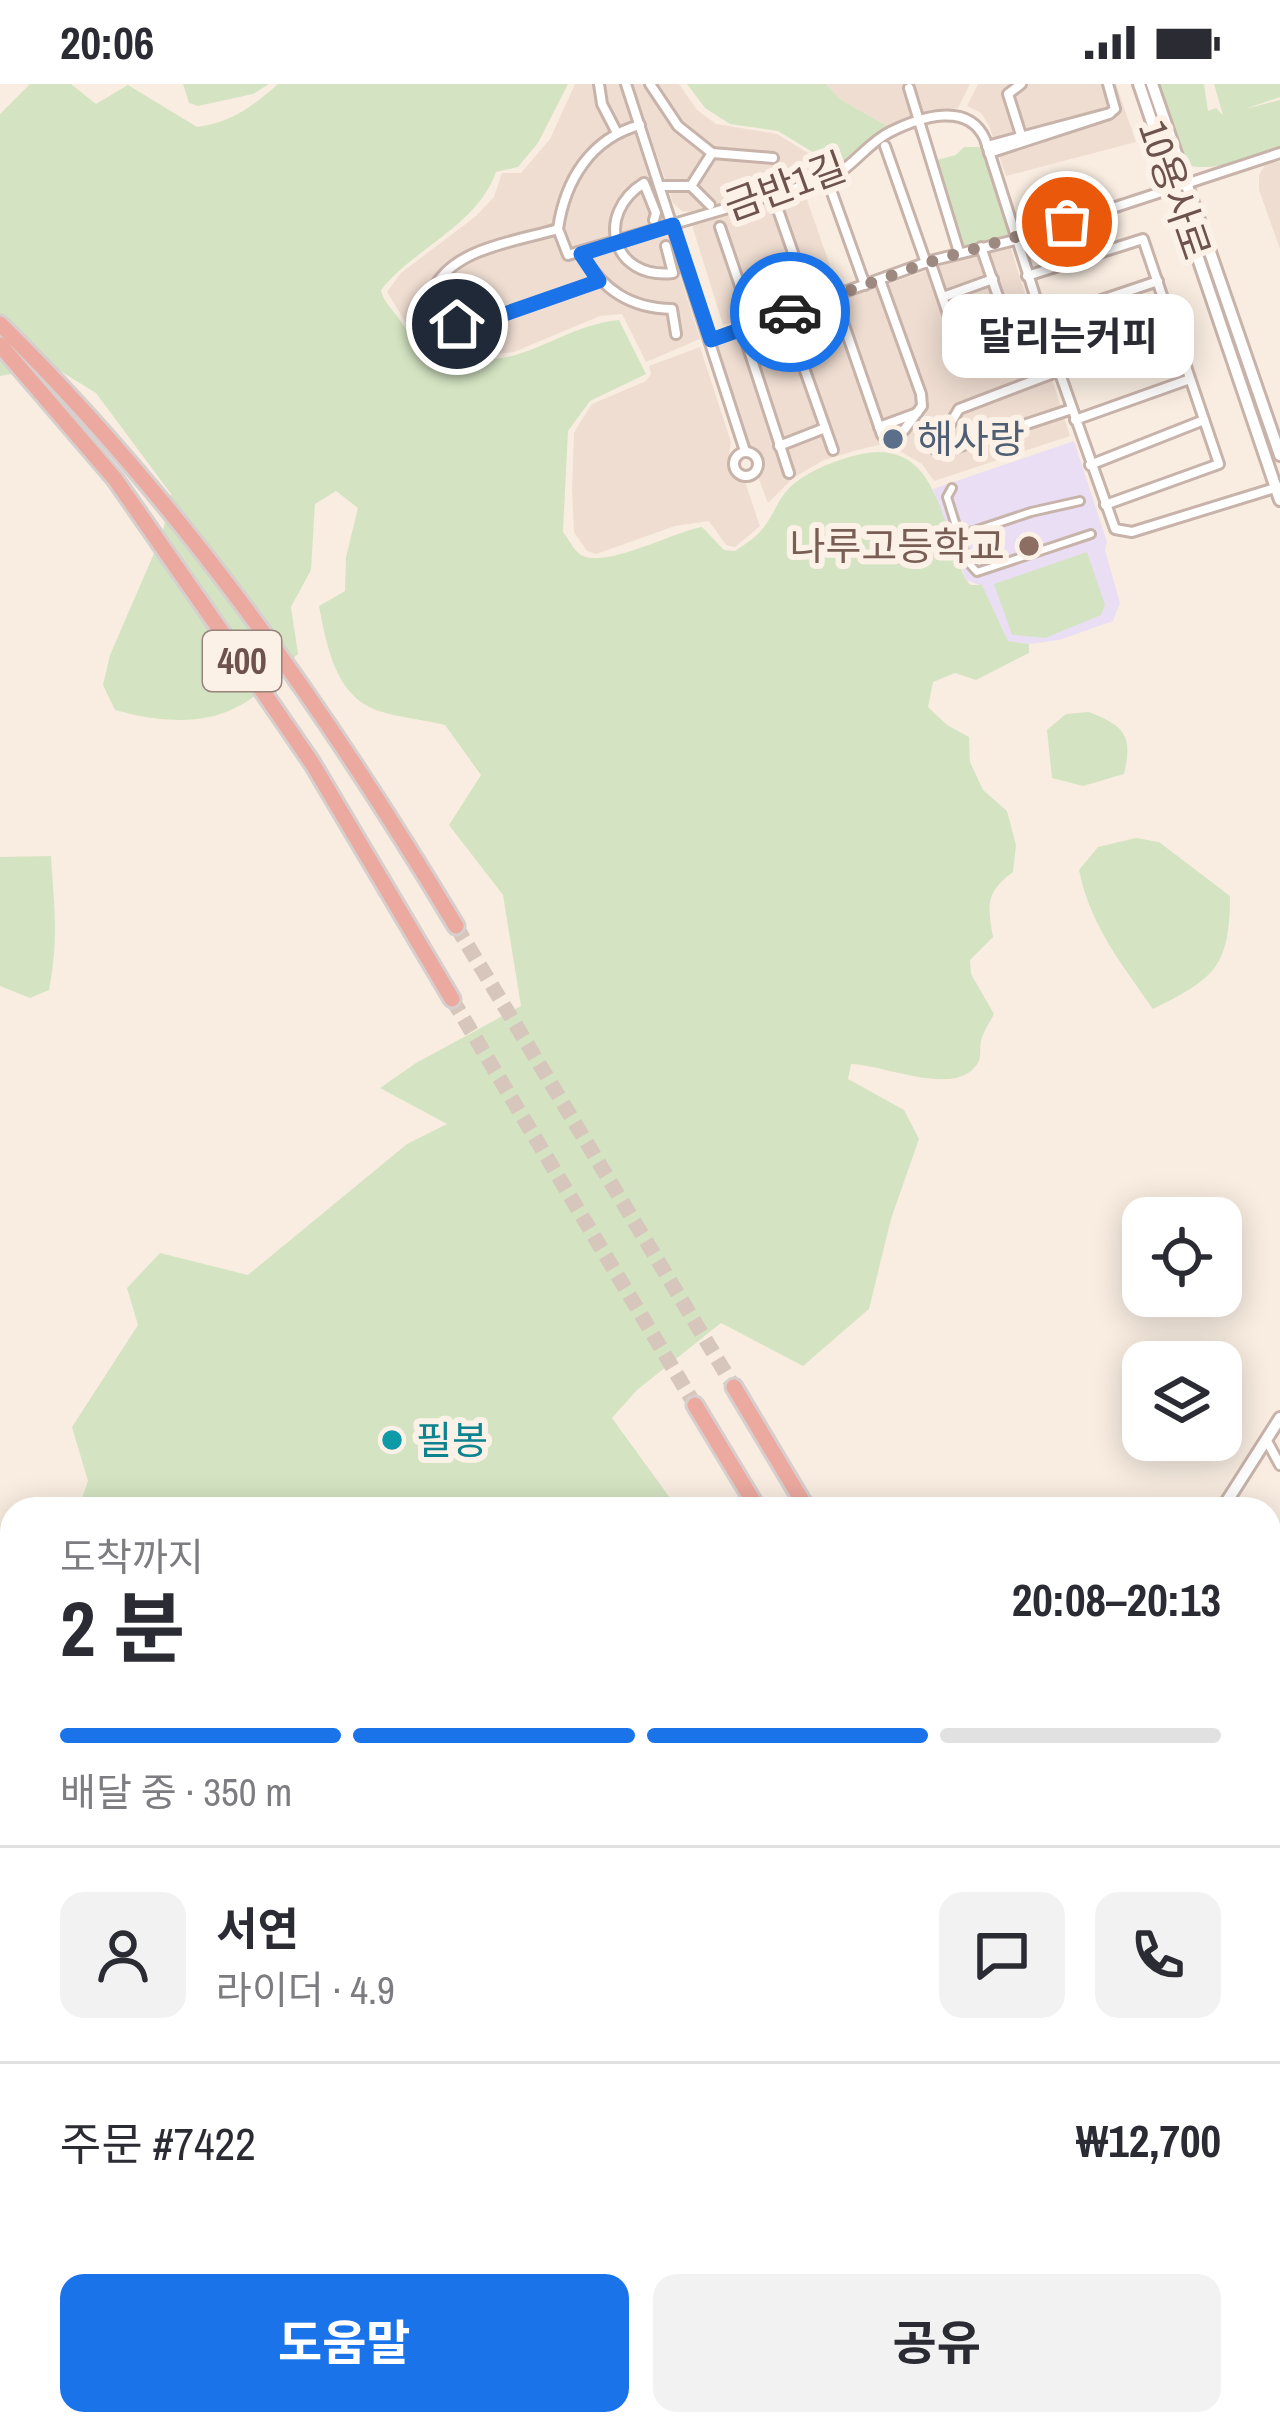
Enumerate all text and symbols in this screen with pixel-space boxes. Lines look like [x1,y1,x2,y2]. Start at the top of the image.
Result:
text: 20:06 [60,12,154,73]
street label: 10용사로 [1127,114,1223,266]
street label: 금반1길 [717,140,853,232]
pin [1016,171,1118,273]
icon: bag [1034,189,1100,255]
courier [730,252,850,372]
pin [406,273,508,375]
icon: car [757,279,823,345]
icon: home [424,291,490,357]
callout: 달리는커피 [941,294,1193,378]
text: 달리는커피 [978,310,1158,362]
place label: 해사랑 [917,413,1025,465]
marker: 해사랑 [880,426,906,452]
place label: 나루고등학교 [790,520,1005,572]
marker: 나루고등학교 [1016,533,1042,559]
road number: 400 [203,631,281,691]
map controls [1122,1197,1242,1461]
button: locate [1122,1197,1242,1317]
button: layers [1122,1341,1242,1461]
place label: 필봉 [416,1414,488,1466]
marker: 필봉 [379,1427,405,1453]
text: 도착까지 [60,1531,204,1583]
text: 20:08–20:13 [1012,1569,1221,1630]
text: 2 분 [60,1575,185,1680]
text: 배달 중 · 350 m [60,1766,292,1818]
button: person [60,1892,186,2018]
button: chat [939,1892,1065,2018]
button: phone [1095,1892,1221,2018]
text: 서연 [216,1898,299,1959]
text: 라이더 · 4.9 [216,1964,395,2016]
text: ₩12,700 [1076,2110,1221,2171]
text: 주문 #7422 [60,2113,256,2174]
button: 도움말 [60,2274,629,2412]
button: 공유 [653,2274,1221,2412]

